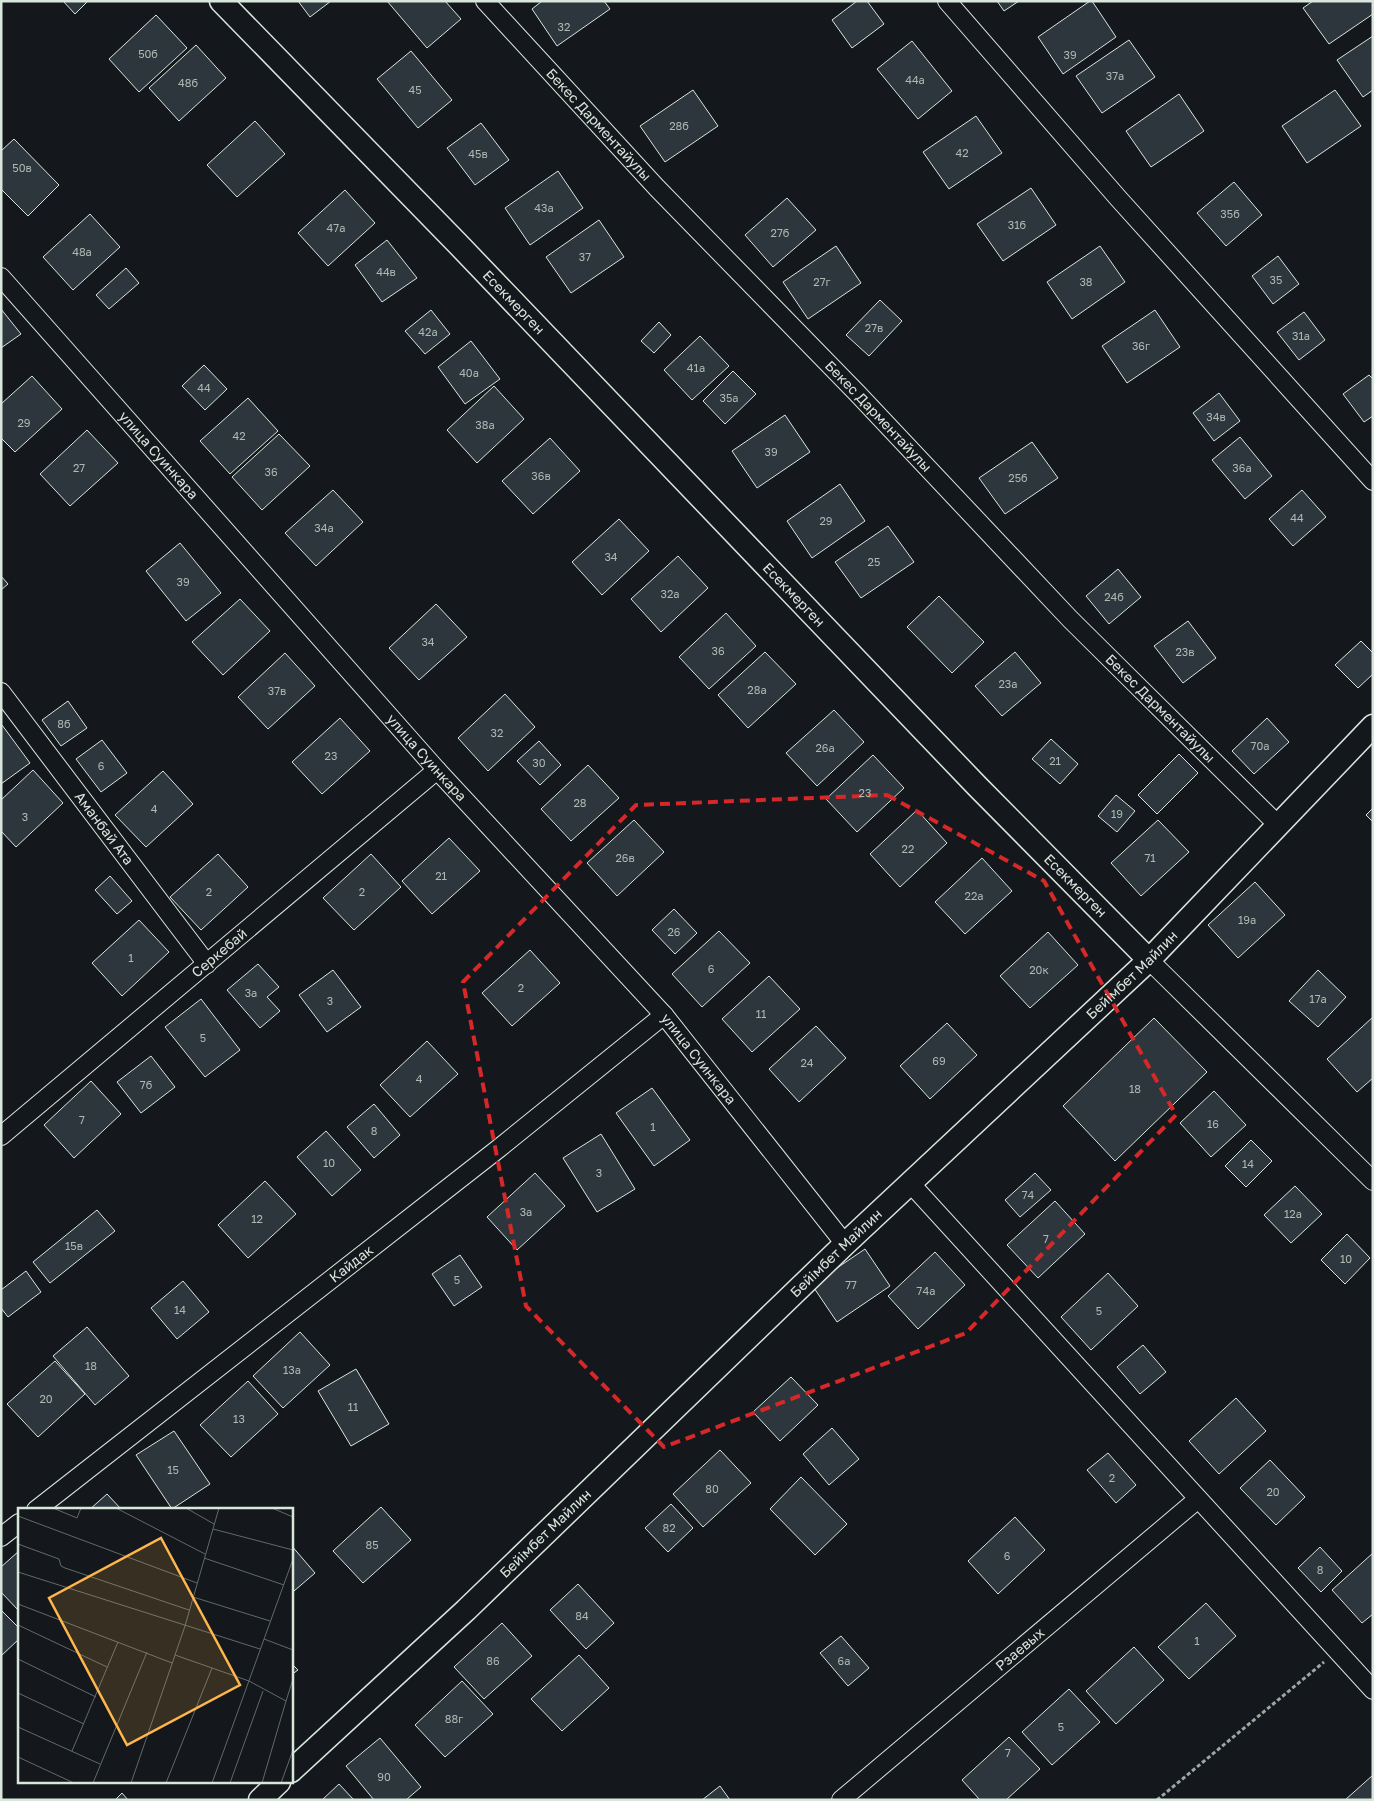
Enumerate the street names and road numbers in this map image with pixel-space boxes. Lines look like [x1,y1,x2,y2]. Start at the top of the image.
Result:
street label: Бекес Дарментайулы [543,64,655,184]
street label: Eсекмерген [479,266,549,337]
street label: Бекес Дарментайулы [822,357,936,475]
street label: улица Суинкара [116,408,202,502]
street label: Eсекмерген [760,559,829,630]
street label: Бекес Дарментайулы [1102,650,1219,766]
street label: улица Суинкара [383,710,470,804]
street label: Аманбай Ата [72,788,138,868]
street label: Eсекмерген [1041,850,1111,921]
street label: Серкебай [188,924,250,980]
street label: Бейімбет Майлин [1082,927,1181,1022]
street label: улица Суинкара [658,1010,740,1107]
street label: Бейімбет Майлин [786,1205,885,1300]
street label: Кайдак [326,1241,376,1286]
street label: Бейімбет Майлин [496,1485,594,1581]
street label: Рзаевых [992,1623,1048,1674]

